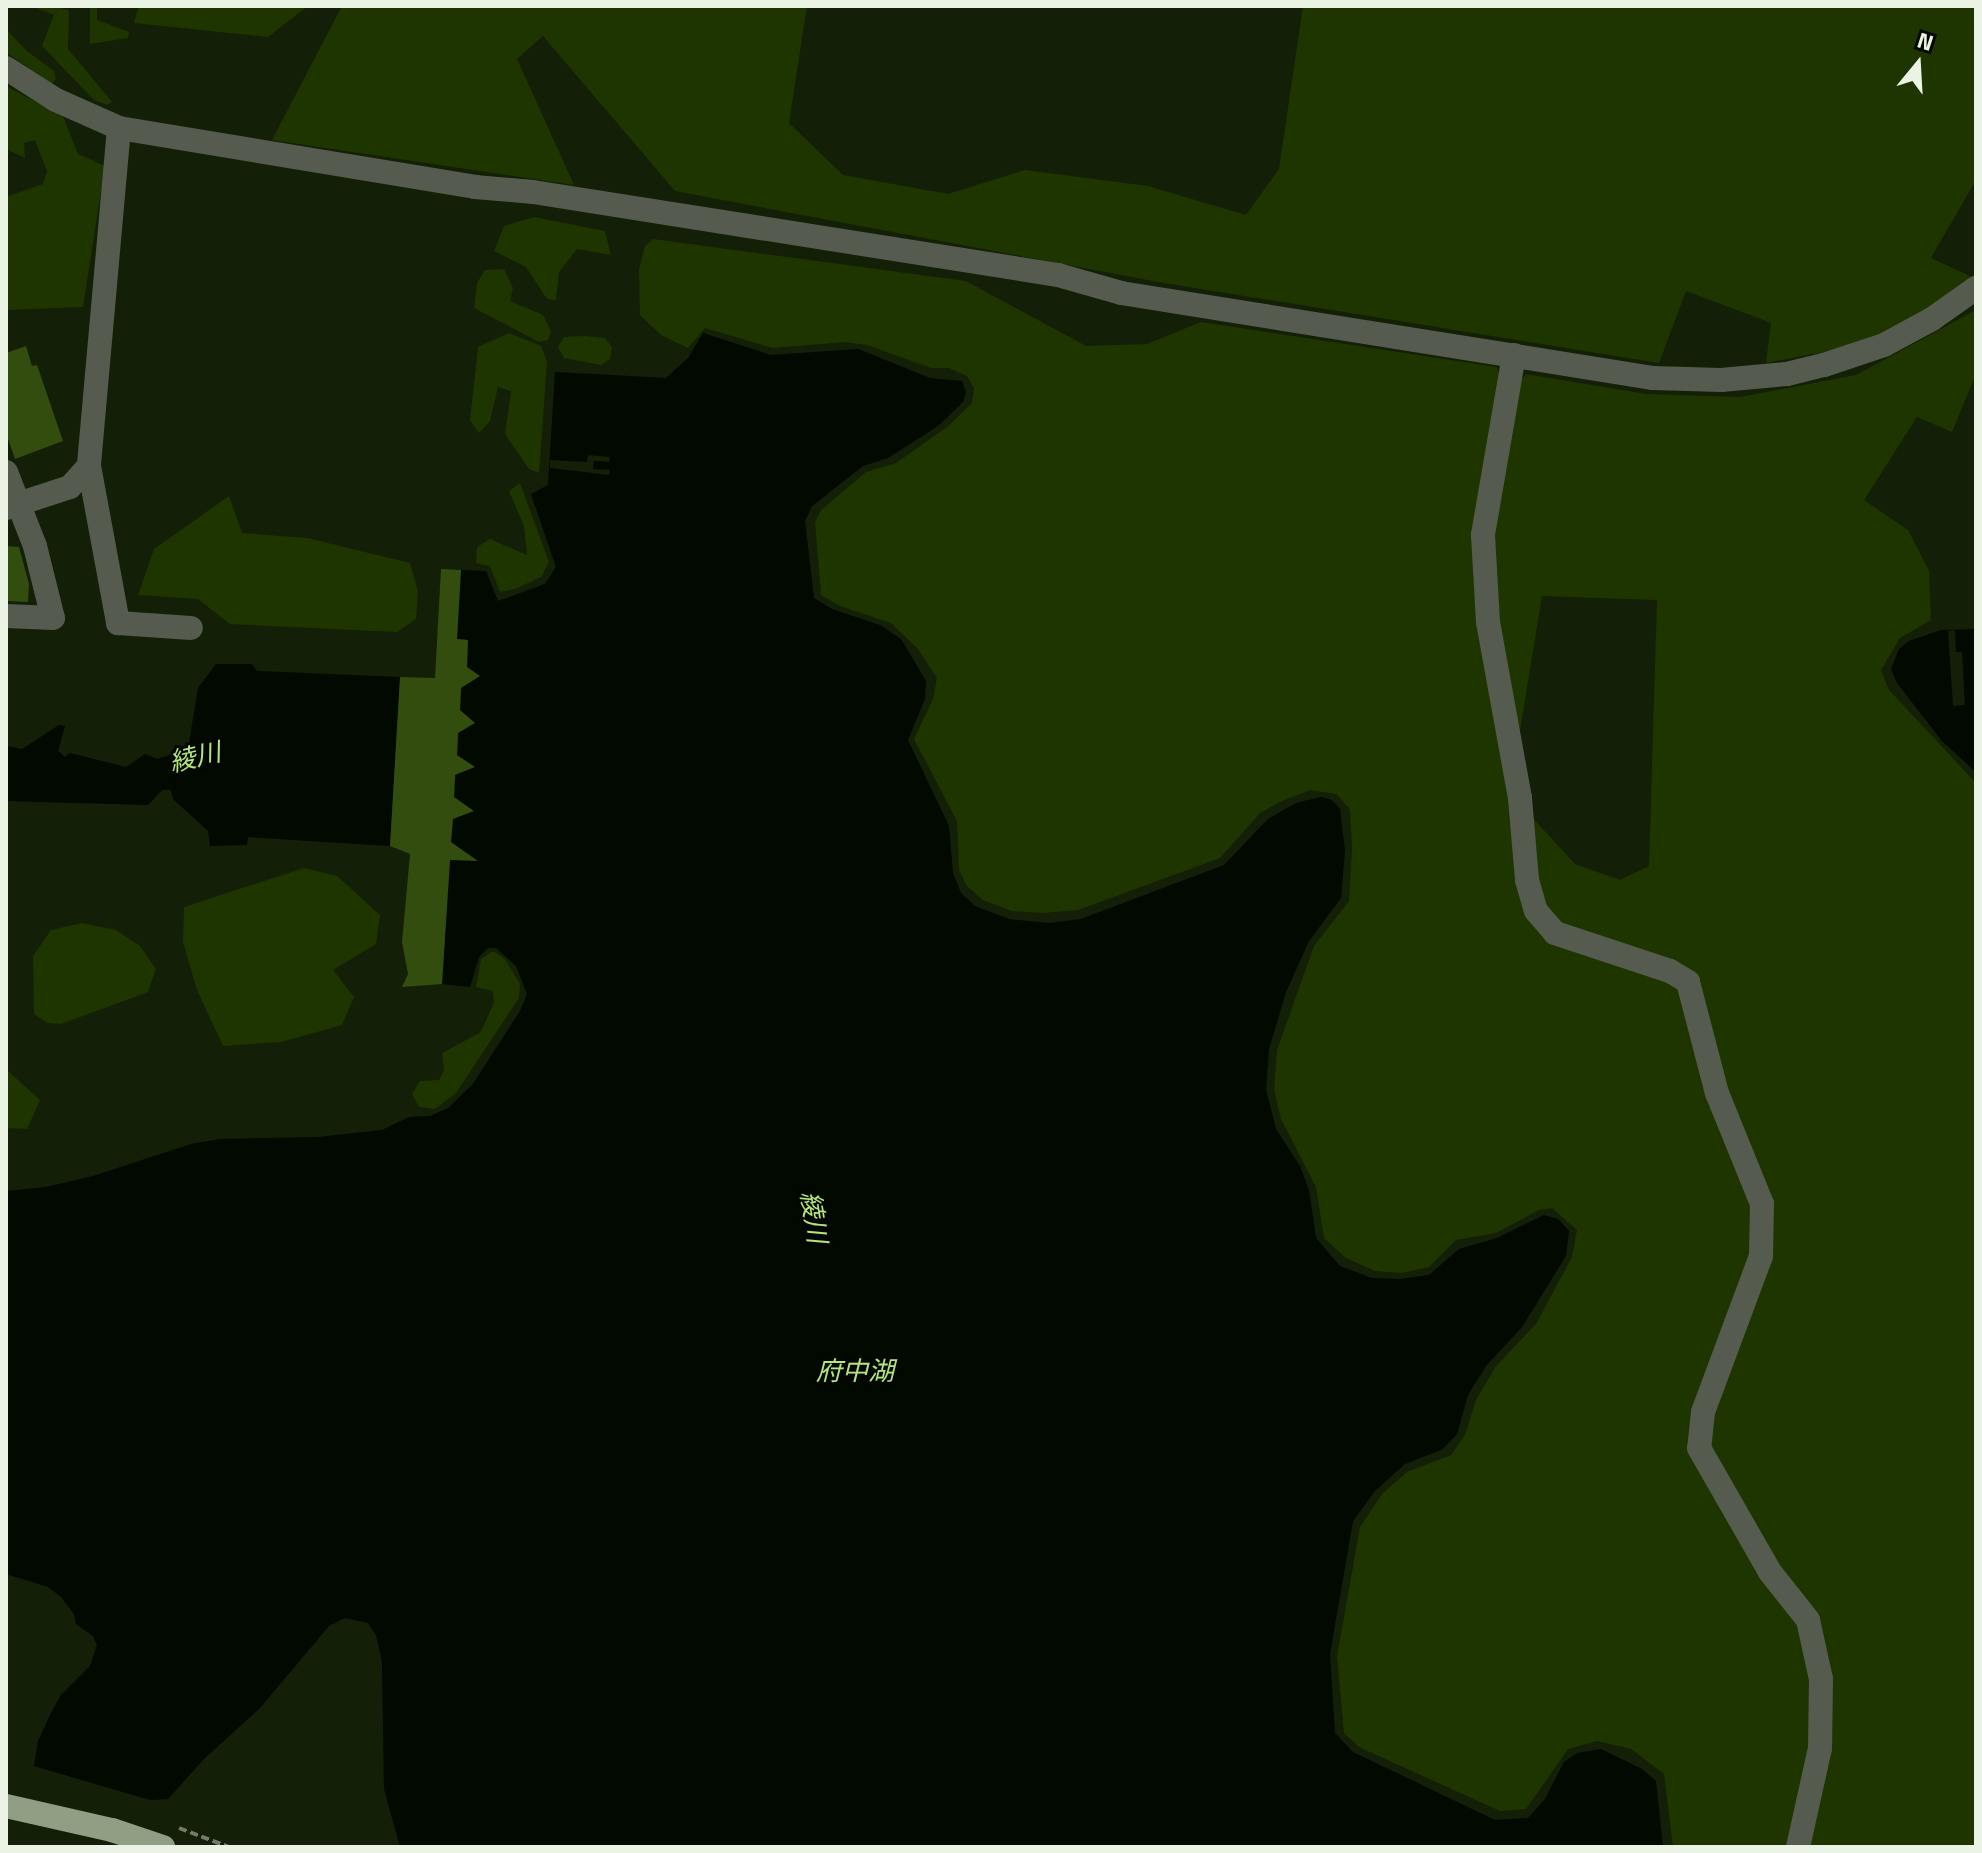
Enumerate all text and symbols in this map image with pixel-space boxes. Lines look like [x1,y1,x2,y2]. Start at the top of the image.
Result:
text: N [1913,23,1938,60]
north arrow [1878,24,1958,104]
water label: 綾川 [166,736,224,778]
water label: 綾川 [795,1189,833,1245]
water label: 府中湖 [816,1355,894,1387]

